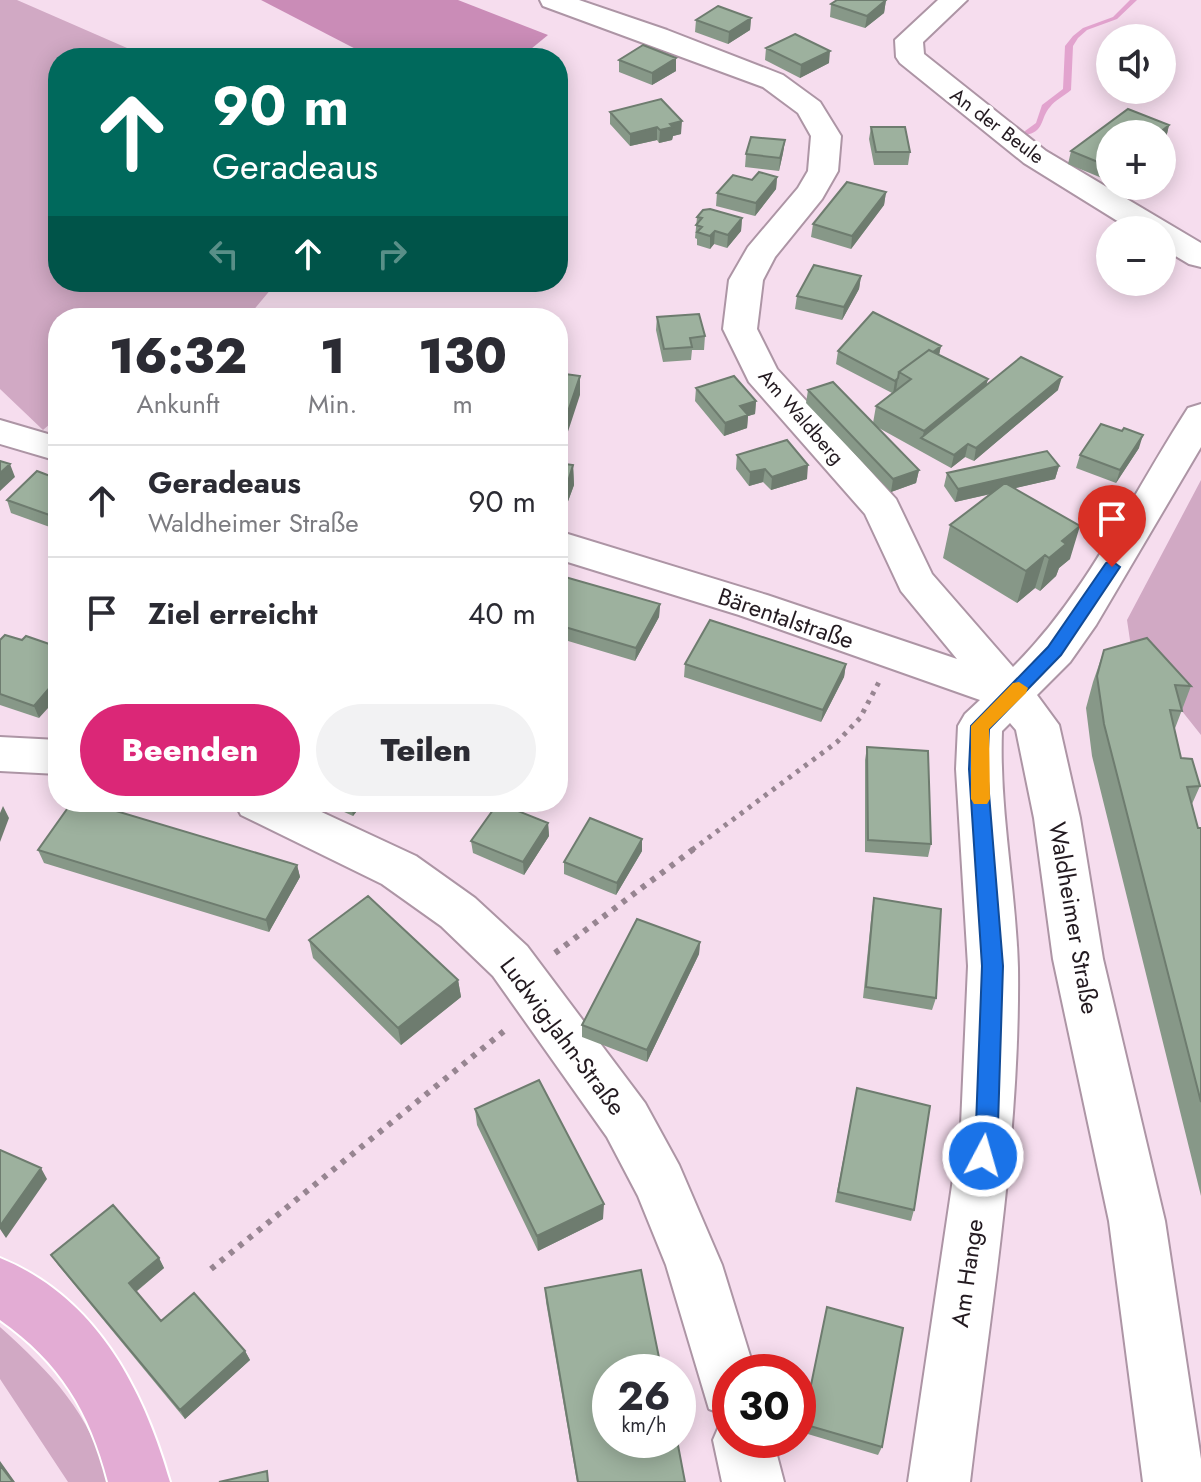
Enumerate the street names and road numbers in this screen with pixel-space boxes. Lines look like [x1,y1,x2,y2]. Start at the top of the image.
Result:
street label: An der Beule [944,81,1050,171]
street label: Am Waldberg [751,363,851,471]
street label: Bärentalstraße [713,578,859,658]
street label: Waldheimer Straße [1040,819,1108,1017]
street label: Ludwig-Jahn-Straße [492,950,634,1122]
street label: Am Hange [942,1217,992,1329]

